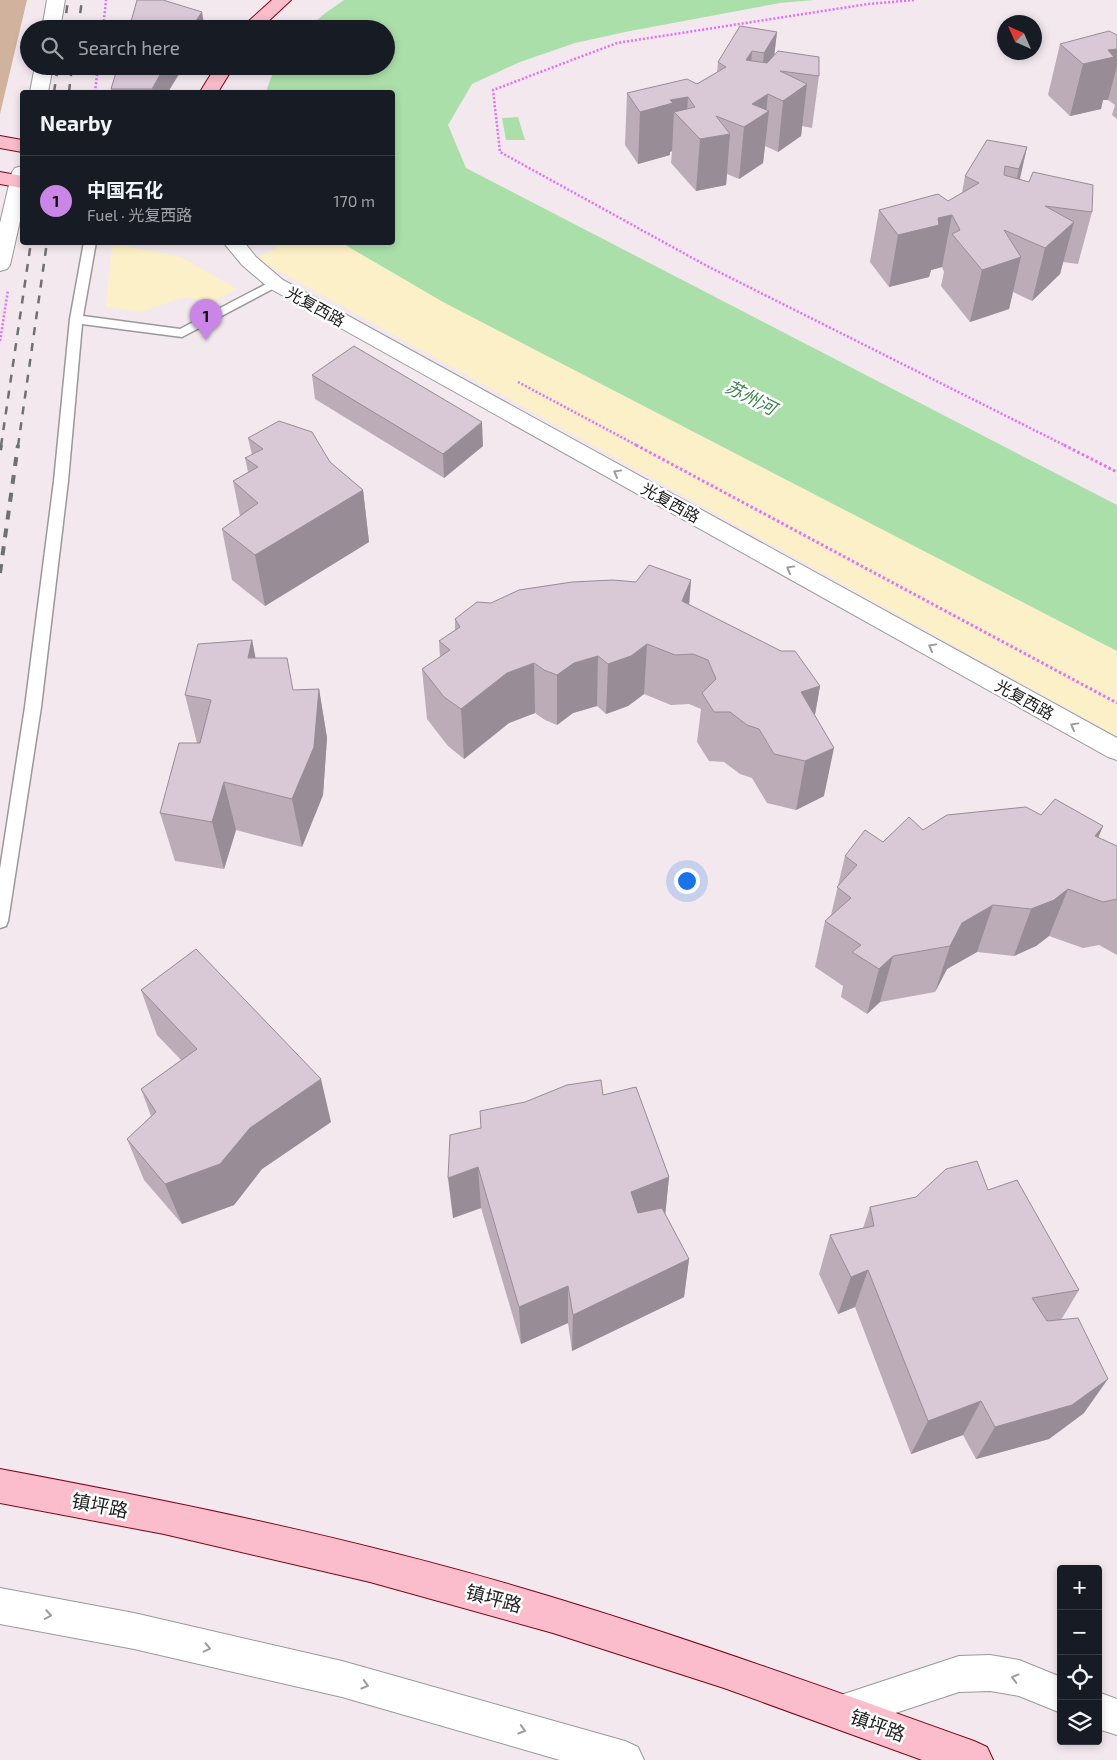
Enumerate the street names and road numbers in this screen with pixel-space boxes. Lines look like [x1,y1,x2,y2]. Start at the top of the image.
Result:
street label: 光复西路 [283,282,349,330]
street label: 光复西路 [638,478,704,526]
street label: 光复西路 [992,675,1058,723]
street label: 镇坪路 [70,1488,130,1522]
street label: 镇坪路 [463,1580,525,1616]
street label: 镇坪路 [847,1704,909,1746]

